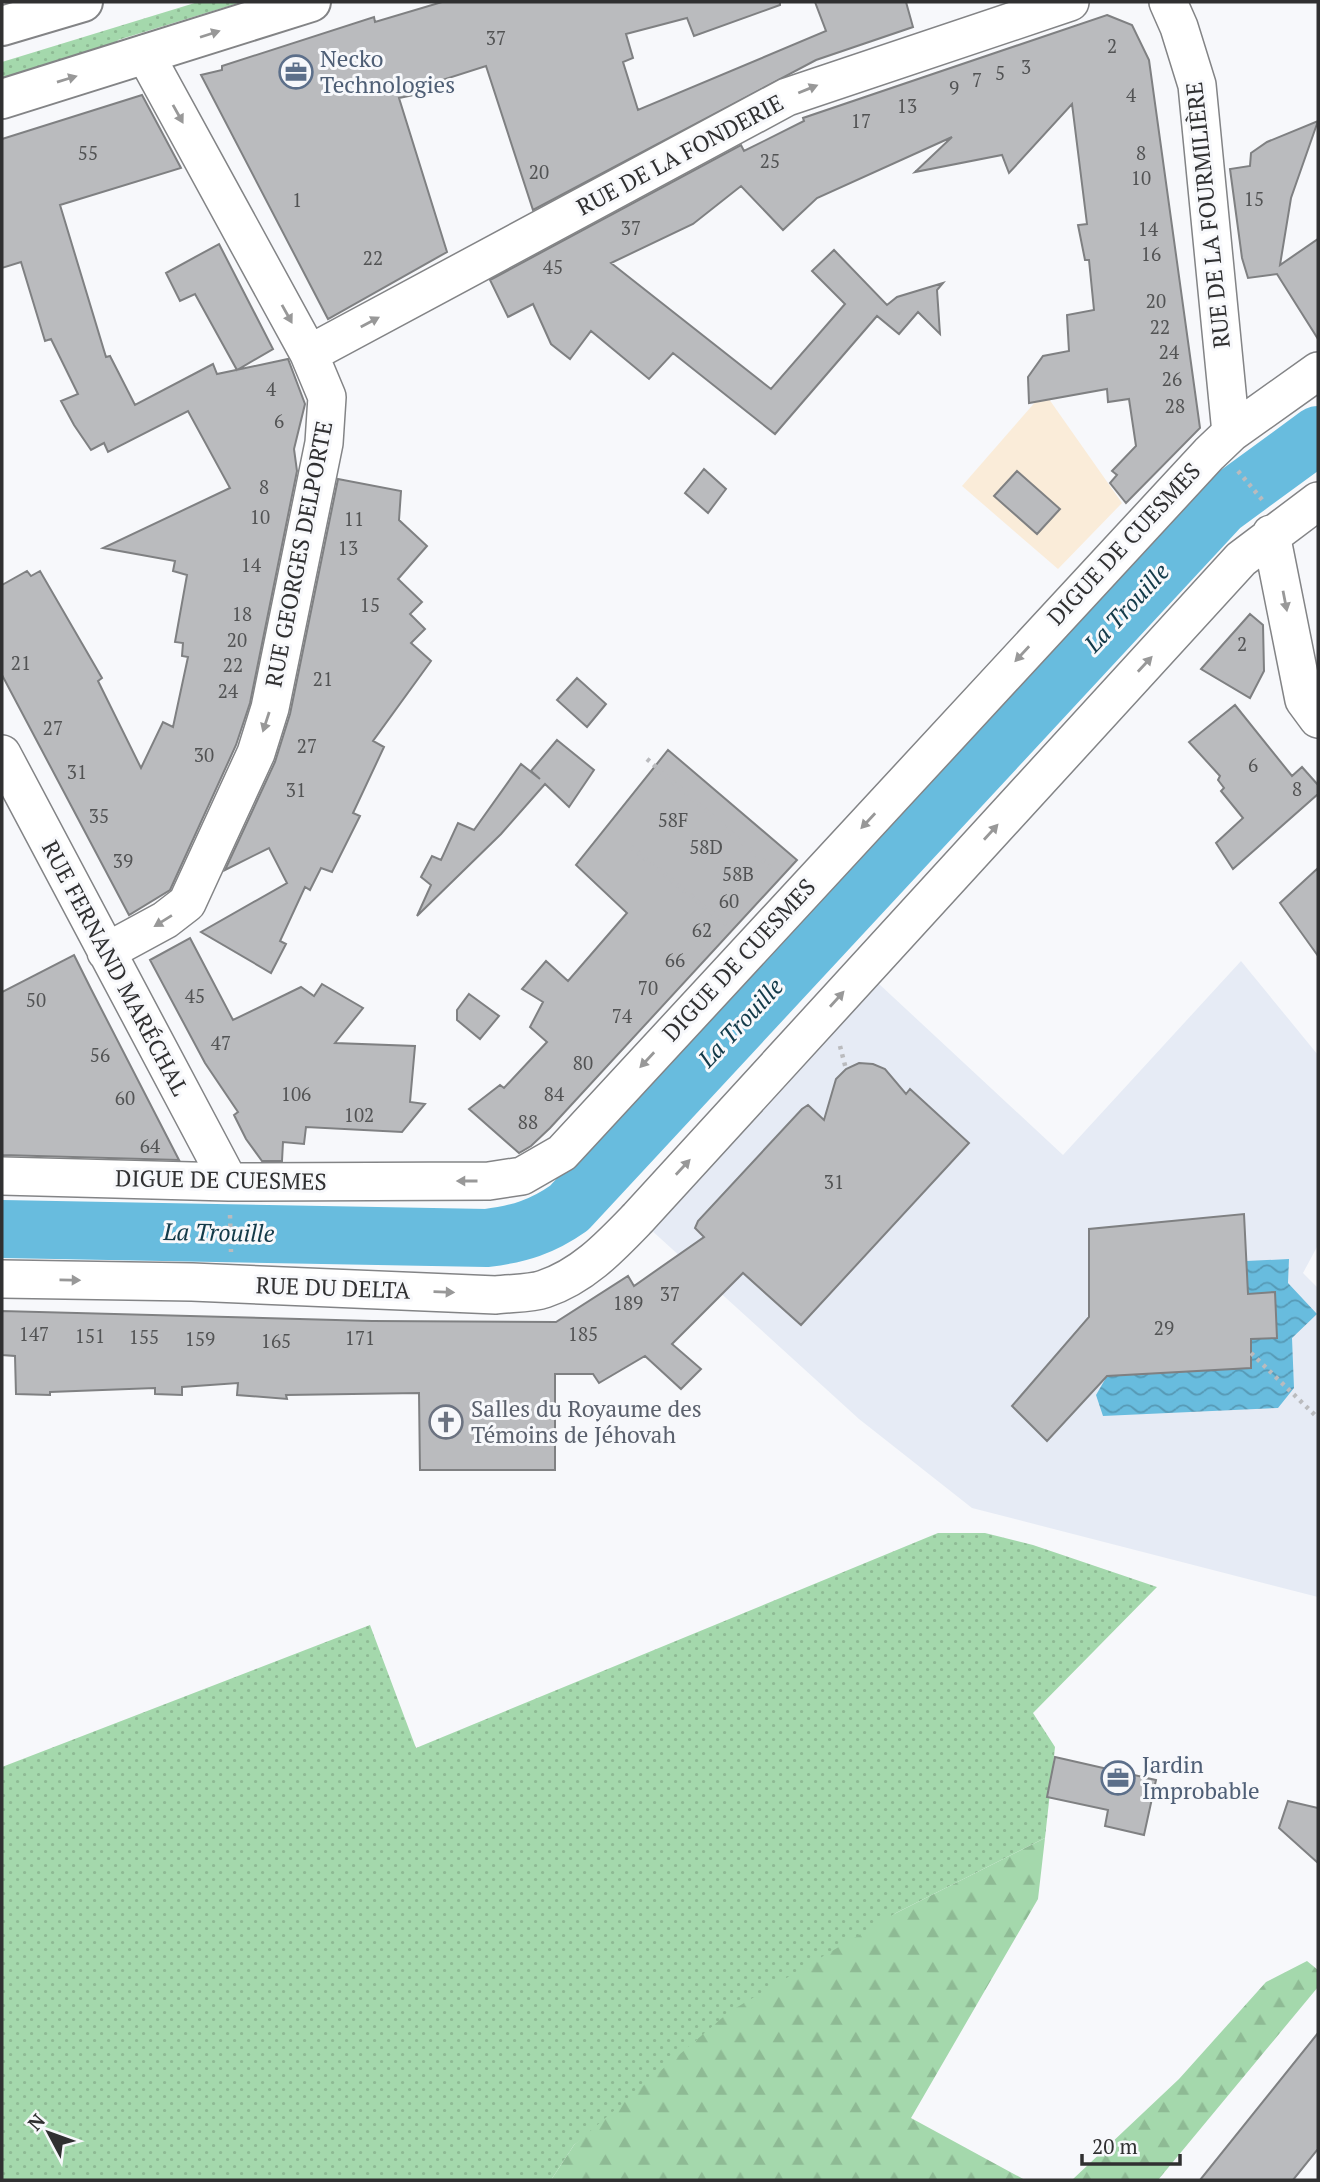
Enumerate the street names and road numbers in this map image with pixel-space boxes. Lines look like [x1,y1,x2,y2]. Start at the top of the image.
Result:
street label: RUE DE LA FOURMILIÈRE [1178,80,1237,350]
street label: RUE DE LA FONDERIE [571,87,789,222]
street label: RUE GEORGES DELPORTE [258,418,340,689]
street label: DIGUE DE CUESMES [1040,456,1207,632]
street label: RUE FERNAND MARÉCHAL [35,835,196,1101]
street label: DIGUE DE CUESMES [655,872,822,1048]
street label: DIGUE DE CUESMES [115,1162,327,1197]
street label: RUE DU DELTA [255,1269,411,1306]

